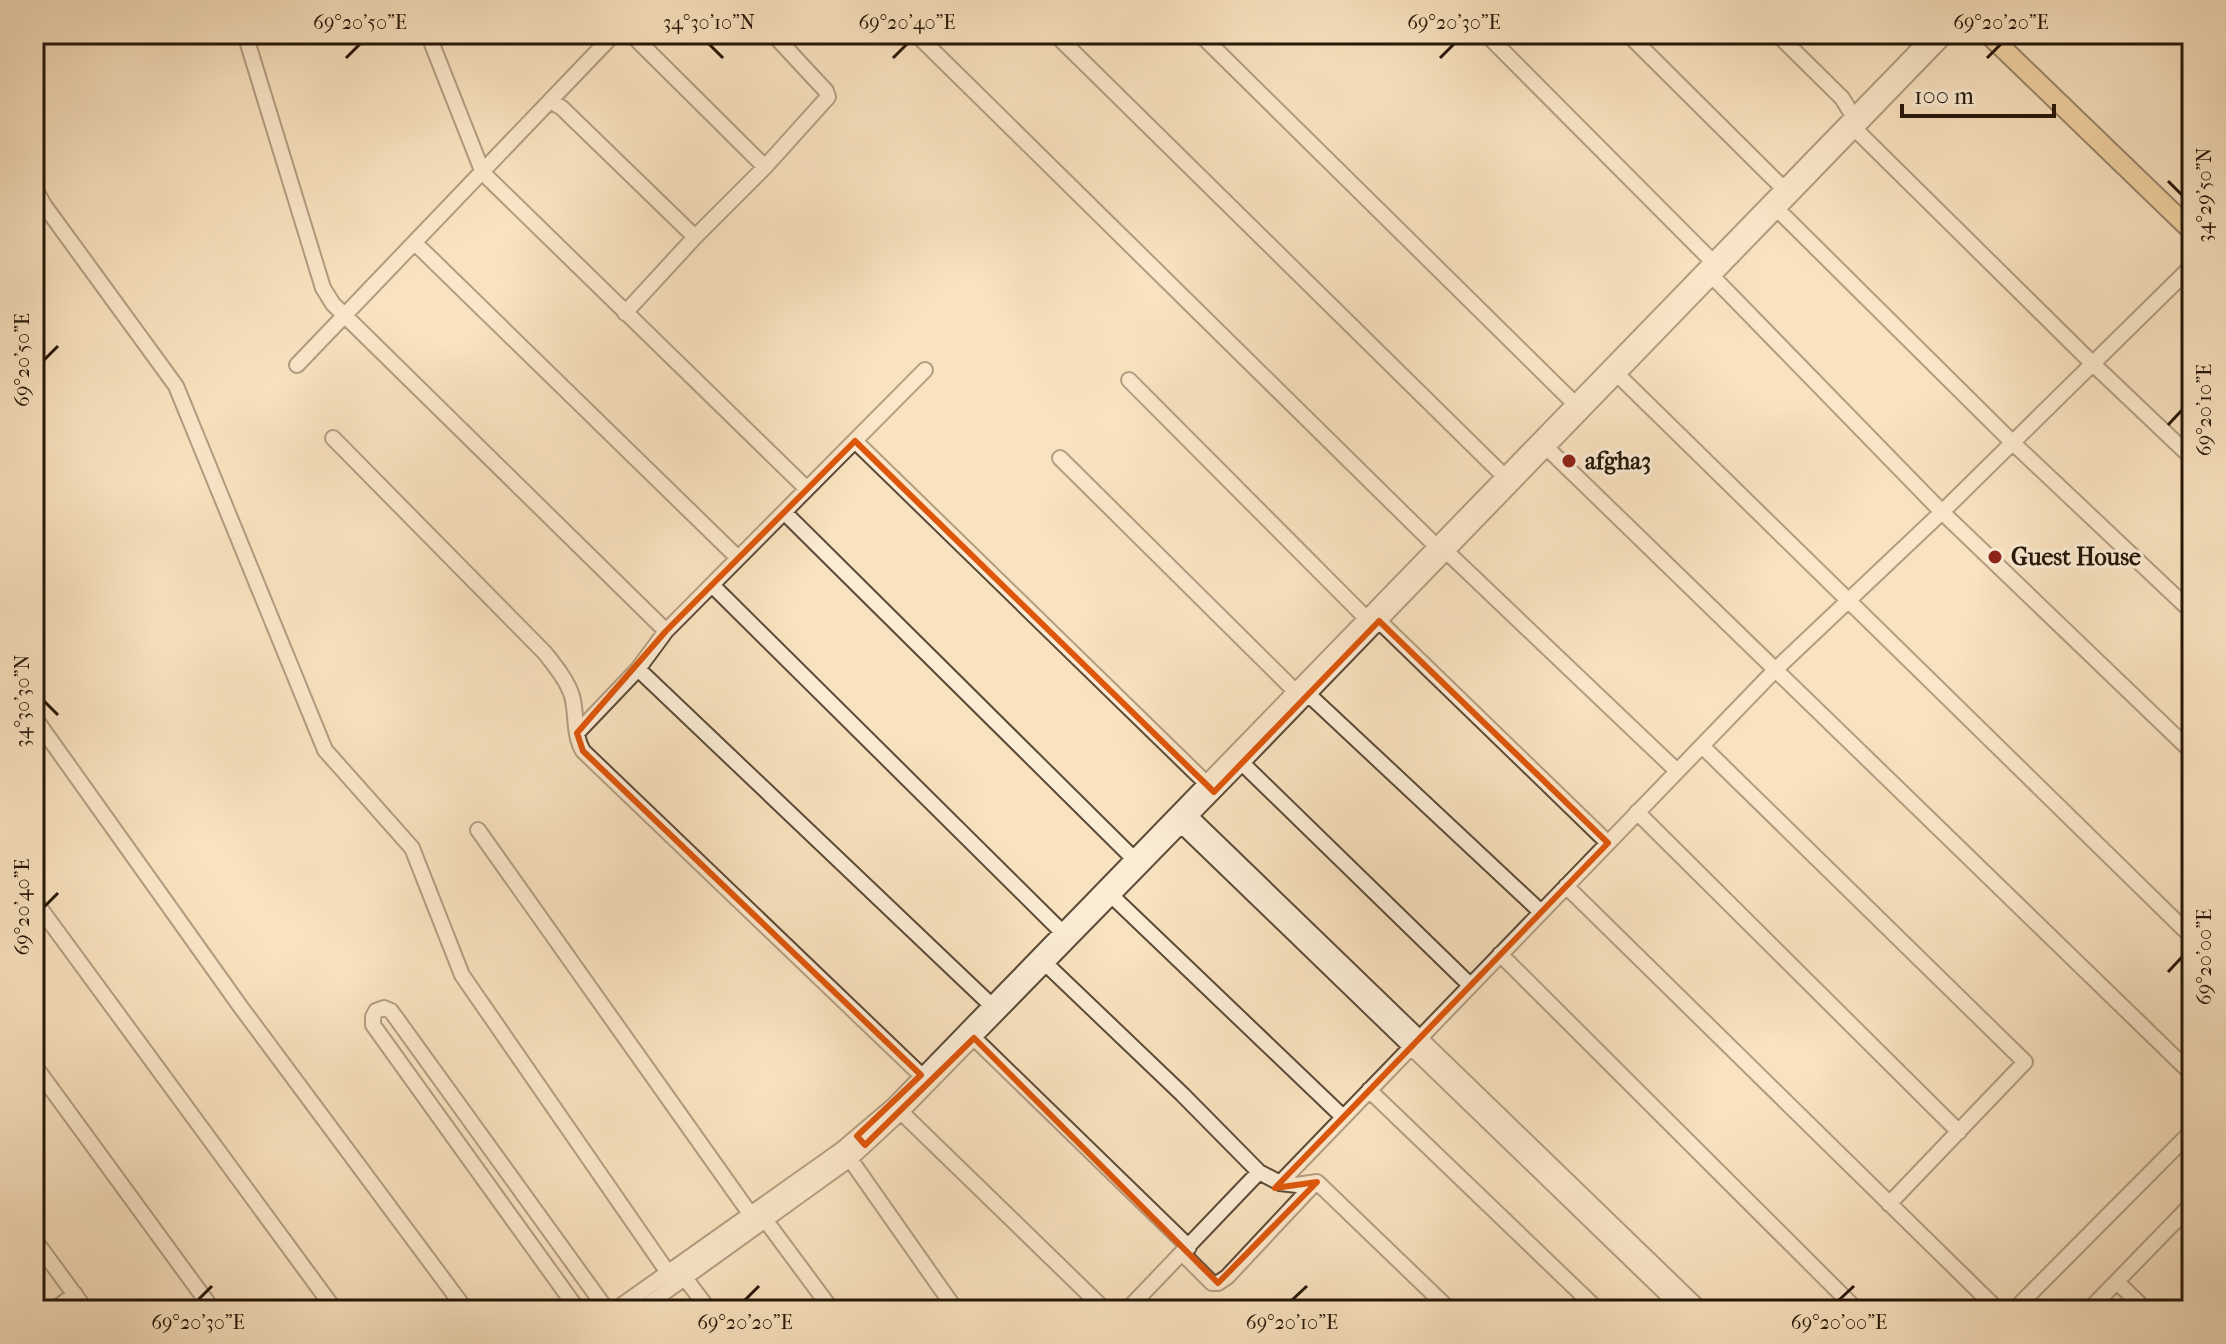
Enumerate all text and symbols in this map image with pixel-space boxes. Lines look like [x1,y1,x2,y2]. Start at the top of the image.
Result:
text: 69°20'50"E [313,11,407,34]
text: 34°30'10"N [663,11,755,34]
text: 69°20'40"E [858,11,956,34]
text: 69°20'30"E [1407,11,1501,34]
text: 69°20'20"E [1953,11,2049,34]
scale bar [1902,68,2054,118]
text: 100 m [1914,82,1974,110]
text: 34°29'50"N [2193,148,2216,242]
text: 69°20'50"E [11,313,34,407]
text: 69°20'10"E [2193,364,2216,456]
place label: afgha3 [1585,447,1651,475]
marker: afgha3 [1560,452,1578,470]
place label: Guest House [2011,543,2141,571]
marker: Guest House [1986,548,2004,566]
text: 34°30'30"N [11,654,34,748]
text: 69°20'40"E [11,858,34,956]
text: 69°20'00"E [2193,909,2216,1005]
text: 69°20'30"E [151,1311,245,1334]
text: 69°20'20"E [697,1311,793,1334]
text: 69°20'10"E [1246,1311,1338,1334]
text: 69°20'00"E [1791,1311,1887,1334]

